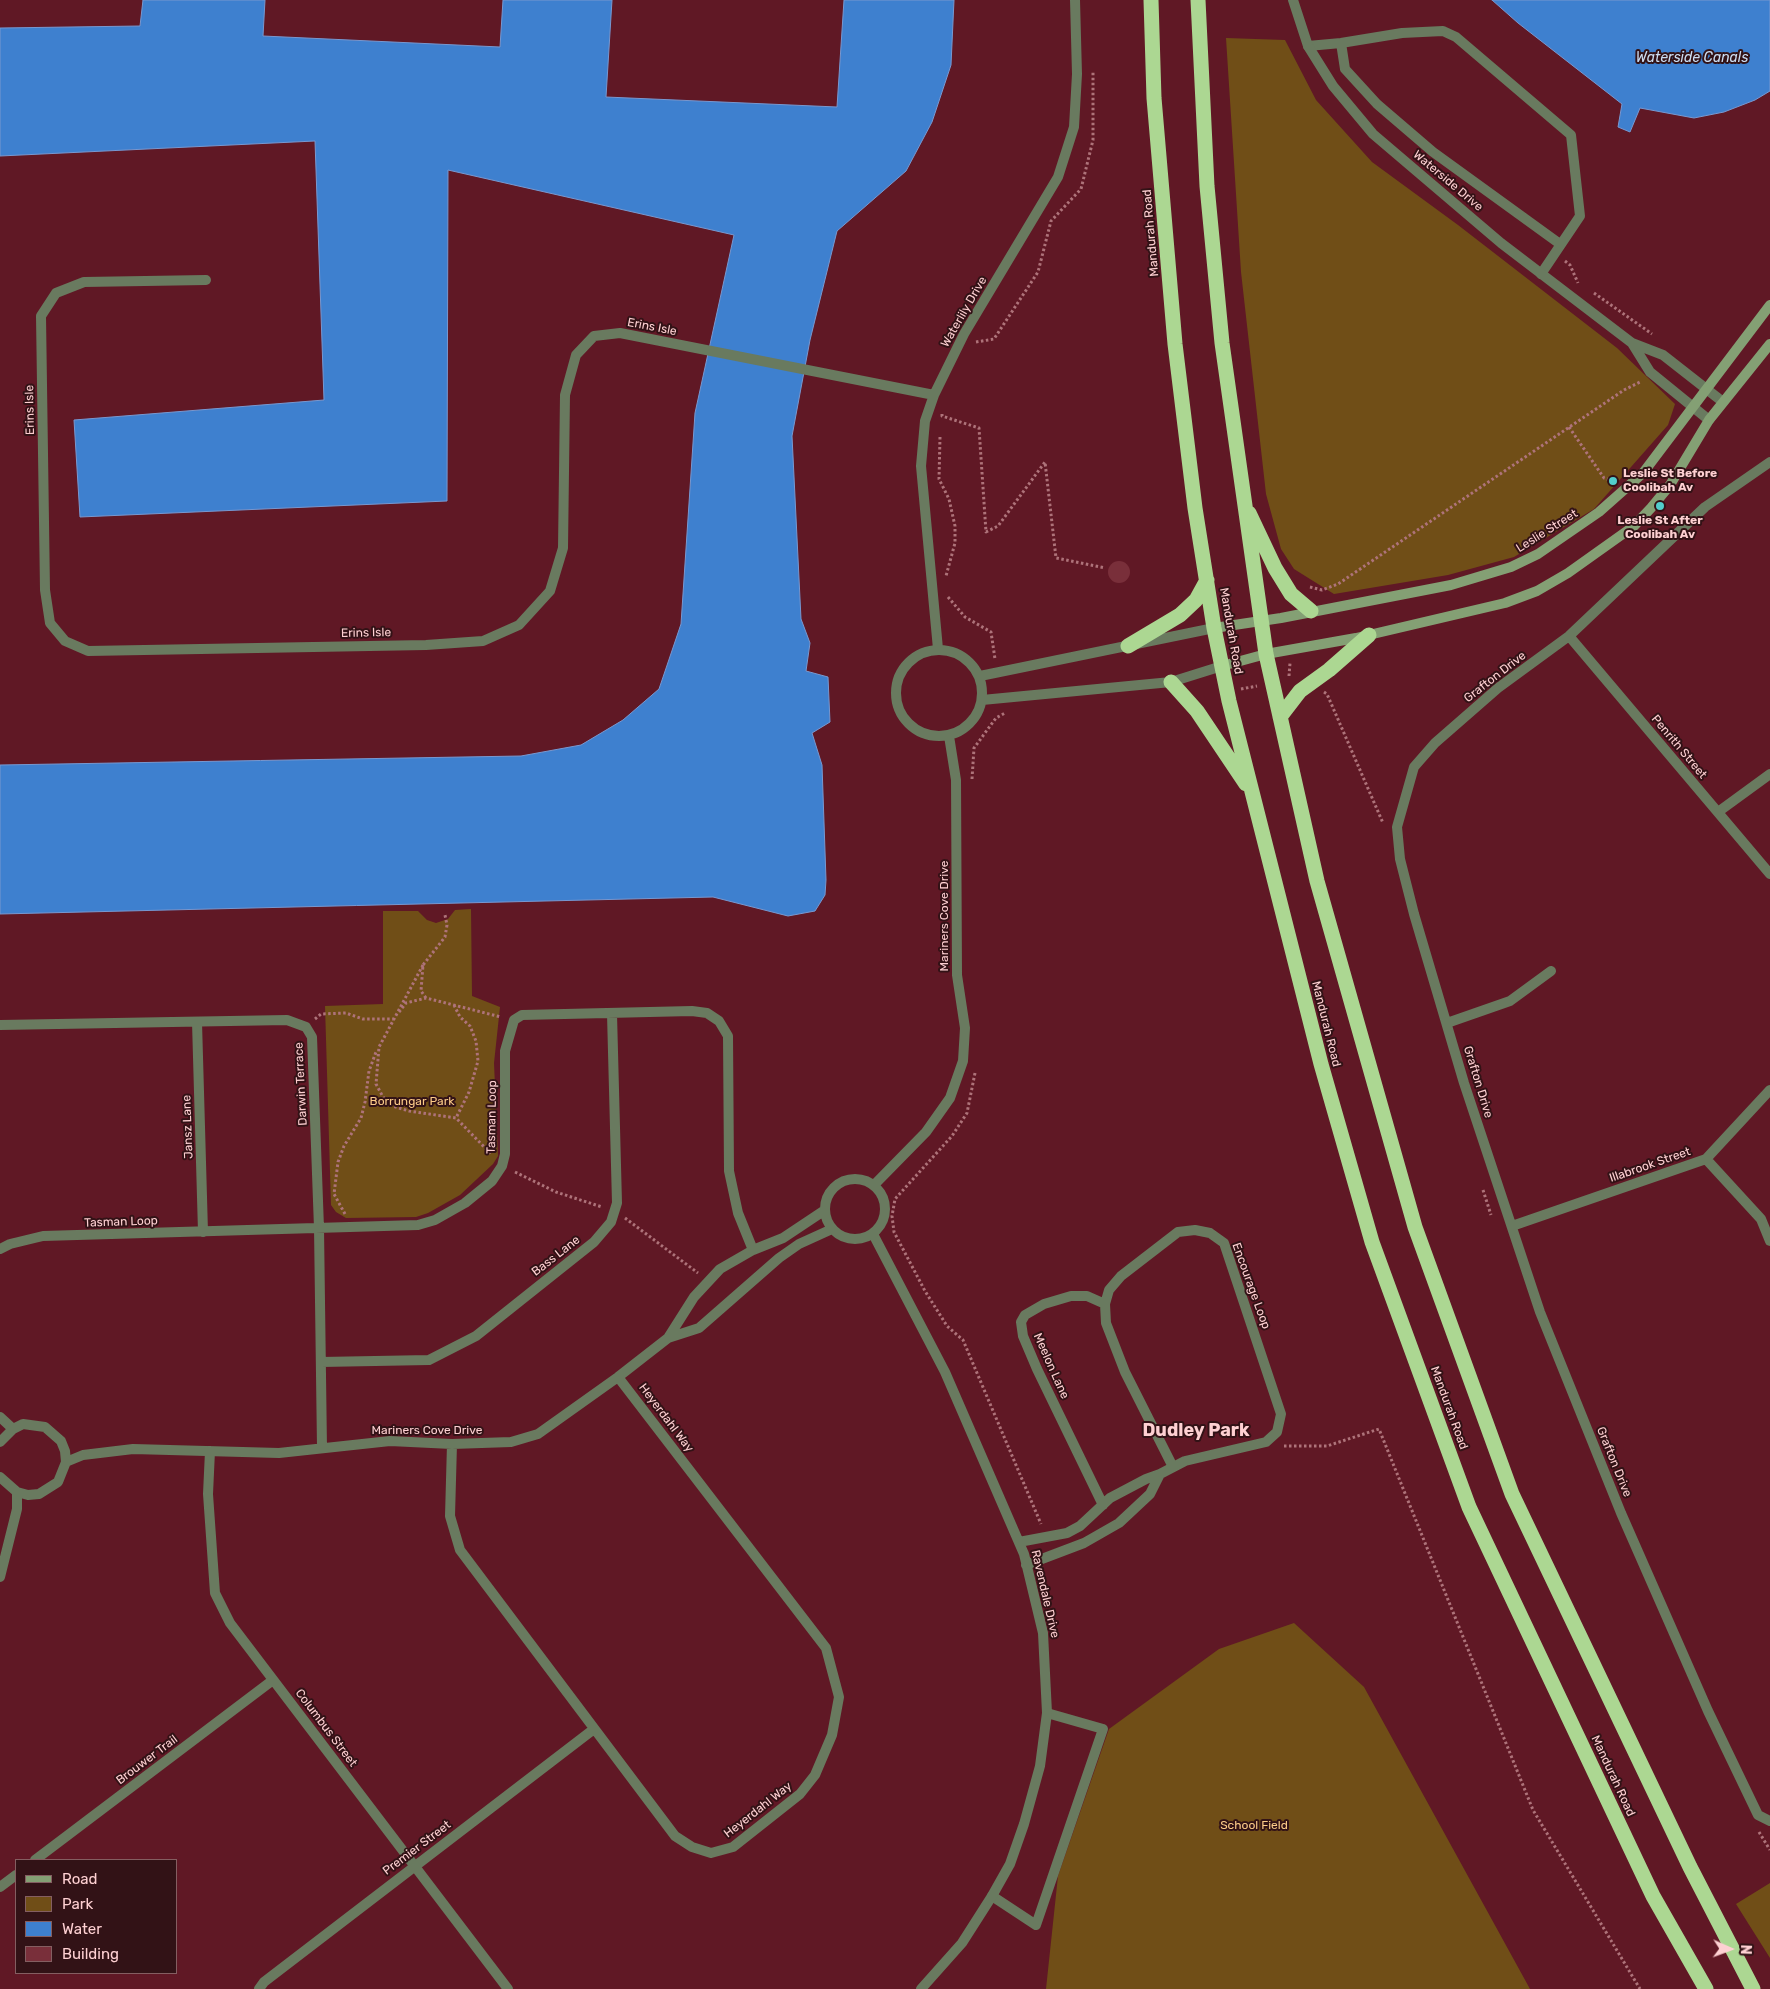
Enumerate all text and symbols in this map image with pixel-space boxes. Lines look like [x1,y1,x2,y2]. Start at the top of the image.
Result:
water label: Waterside Canals [1636,50,1748,66]
street label: Waterside Drive [1410,148,1486,214]
street label: Mandurah Road [1140,189,1162,277]
street label: Waterlily Drive [938,274,990,350]
street label: Erins Isle [626,315,678,339]
street label: Erins Isle [22,385,38,435]
place label: Leslie St Before Coolibah Av [1623,467,1717,495]
marker: Leslie St Before Coolibah Av [1607,475,1619,487]
marker: Leslie St After Coolibah Av [1654,500,1666,512]
street label: Leslie Street [1514,506,1580,556]
place label: Leslie St After Coolibah Av [1617,514,1703,542]
street label: Mandurah Road [1216,587,1246,675]
street label: Erins Isle [341,625,391,641]
street label: Grafton Drive [1461,648,1529,706]
street label: Penrith Street [1648,712,1710,782]
street label: Mariners Cove Drive [938,861,952,971]
street label: Mandurah Road [1308,980,1344,1068]
street label: Darwin Terrace [292,1042,310,1126]
street label: Grafton Drive [1460,1044,1496,1120]
street label: Tasman Loop [484,1080,500,1154]
street label: Jansz Lane [180,1095,196,1159]
park label: Borrungar Park [370,1095,454,1109]
street label: Illabrook Street [1608,1144,1692,1186]
street label: Tasman Loop [84,1214,158,1230]
street label: Bass Lane [529,1233,583,1279]
street label: Encourage Loop [1229,1241,1273,1331]
street label: Meelon Lane [1030,1331,1072,1401]
street label: Mandurah Road [1427,1364,1471,1452]
street label: Heyerdahl Way [636,1381,696,1455]
district label: Dudley Park [1142,1420,1250,1442]
street label: Mariners Cove Drive [372,1424,482,1438]
street label: Grafton Drive [1593,1425,1635,1499]
street label: Ravendale Drive [1028,1549,1062,1639]
street label: Columbus Street [292,1686,360,1770]
street label: Brouwer Trail [113,1732,181,1788]
street label: Mandurah Road [1588,1733,1638,1819]
street label: Heyerdahl Way [721,1779,795,1841]
street label: Premier Street [380,1818,454,1878]
park label: School Field [1220,1819,1288,1833]
legend [15,1859,178,1974]
text: Road [62,1870,98,1888]
text: Park [62,1895,93,1913]
text: Water [62,1920,102,1938]
north arrow [1705,1924,1755,1974]
text: N [1737,1944,1754,1955]
text: Building [62,1945,119,1963]

